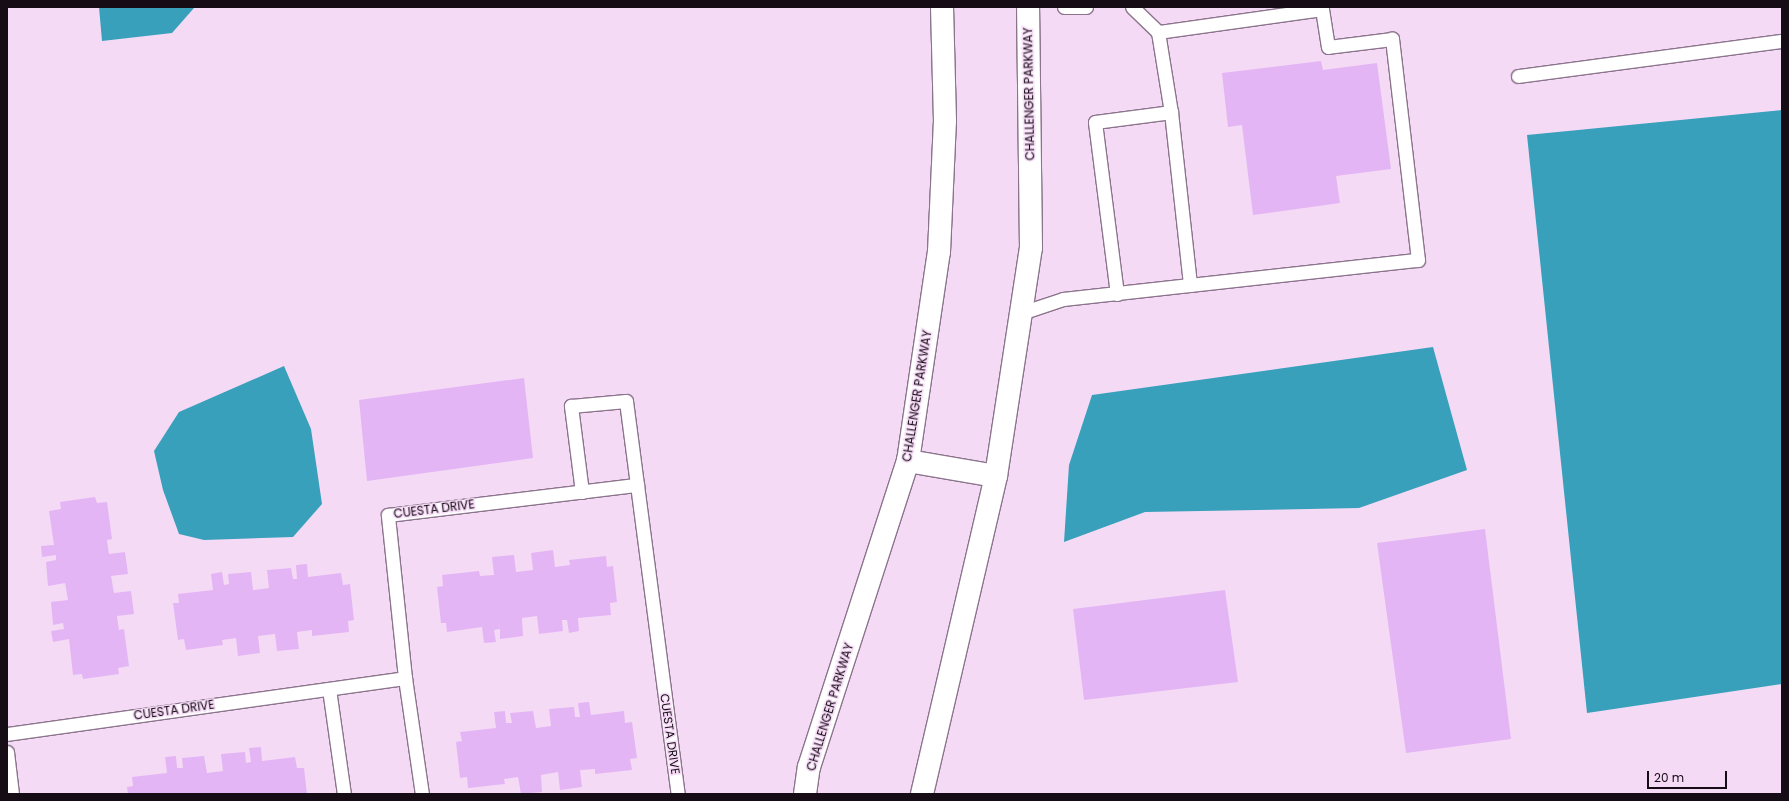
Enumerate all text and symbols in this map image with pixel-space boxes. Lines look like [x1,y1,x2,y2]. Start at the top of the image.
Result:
street label: CHALLENGER PARKWAY [1021,27,1037,161]
street label: CHALLENGER PARKWAY [899,329,935,463]
street label: CUESTA DRIVE [393,497,475,521]
street label: CHALLENGER PARKWAY [804,641,856,773]
street label: CUESTA DRIVE [657,693,683,775]
street label: CUESTA DRIVE [133,697,215,723]
scale bar [1649,763,1729,789]
text: 20 m [1654,769,1684,786]

